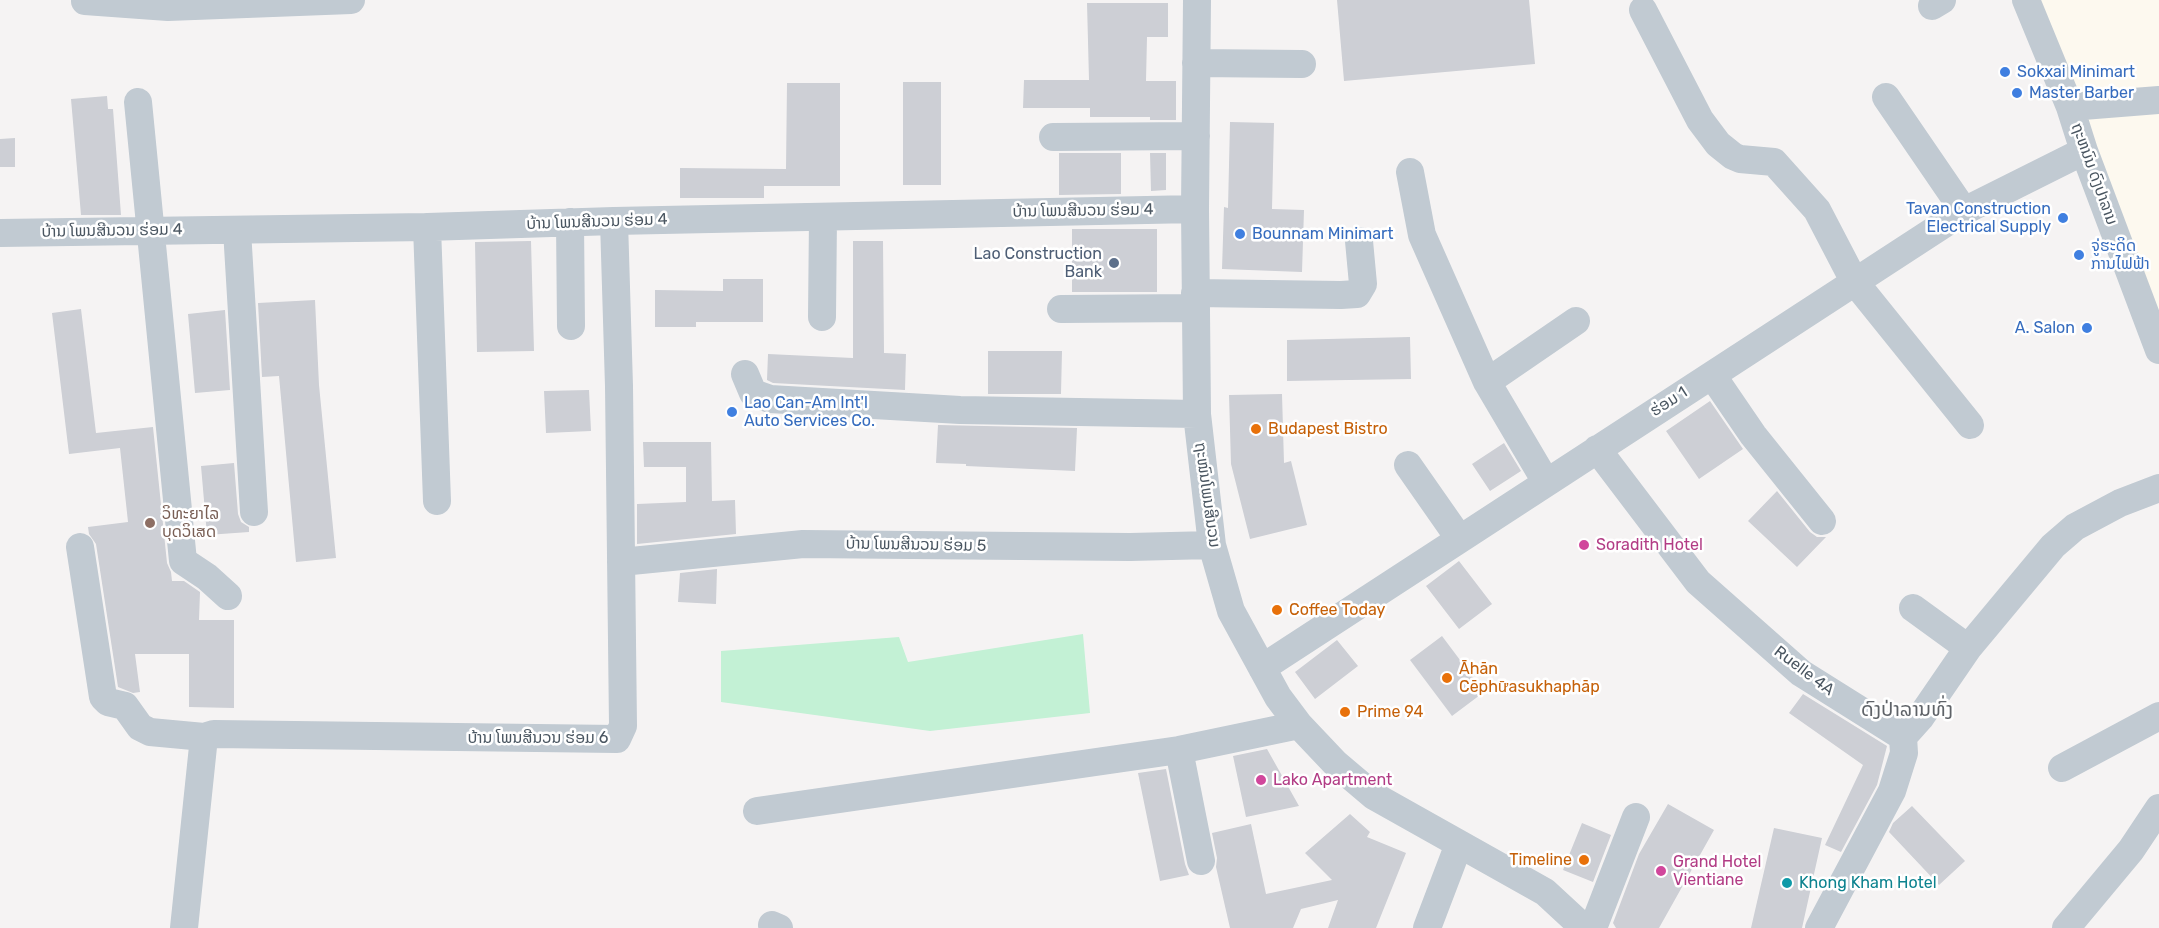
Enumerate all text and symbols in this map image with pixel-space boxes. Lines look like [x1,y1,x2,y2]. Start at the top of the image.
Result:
place label: Sokxai Minimart [2017,62,2135,82]
marker: Sokxai Minimart [1998,65,2012,79]
place label: Master Barber [2029,83,2134,103]
marker: Master Barber [2010,86,2024,100]
street label: ຖະຫນົນ ດົງປາລານ [2067,120,2121,228]
place label: Tavan Construction Electrical Supply [1906,199,2051,237]
street label: ບ້ານ ໂພນສີນວນ ຮ່ອມ 4 [1012,200,1154,222]
street label: ບ້ານ ໂພນສີນວນ ຮ່ອມ 4 [526,210,668,234]
marker: Tavan Construction Electrical Supply [2056,211,2070,225]
street label: ບ້ານ ໂພນສີນວນ ຮ່ອມ 4 [41,220,183,242]
place label: Bounnam Minimart [1252,224,1393,244]
marker: Bounnam Minimart [1233,227,1247,241]
place label: ຈູ່ຮະດິດ ການໄຟຟ້າ [2091,236,2150,274]
place label: Lao Construction Bank [974,244,1102,282]
marker: ຈູ່ຮະດິດ ການໄຟຟ້າ [2072,248,2086,262]
marker: Lao Construction Bank [1107,256,1121,270]
place label: A. Salon [2015,318,2075,338]
marker: A. Salon [2080,321,2094,335]
street label: ຮ່ອມ 1 [1647,383,1691,421]
place label: Lao Can-Am Int'l Auto Services Co. [744,393,875,431]
marker: Lao Can-Am Int'l Auto Services Co. [725,405,739,419]
place label: Budapest Bistro [1268,419,1388,439]
marker: Budapest Bistro [1249,422,1263,436]
street label: ຖະໜົນໂພນສີນວນ [1190,441,1224,549]
place label: ວິທະຍາໄລ ບຸດວິເສດ [162,504,219,542]
marker: ວິທະຍາໄລ ບຸດວິເສດ [143,516,157,530]
street label: ບ້ານ ໂພນສີນວນ ຮ່ອມ 5 [845,534,987,556]
place label: Soradith Hotel [1596,535,1703,555]
marker: Soradith Hotel [1577,538,1591,552]
place label: Coffee Today [1289,600,1385,620]
marker: Coffee Today [1270,603,1284,617]
street label: Ruelle 4A [1770,642,1838,700]
place label: Āhān Cēphư̄asukhaphāp [1459,659,1600,697]
marker: Āhān Cēphư̄asukhaphāp [1440,671,1454,685]
district label: ດົງປ່າລານທົ່ງ [1861,698,1953,722]
place label: Prime 94 [1357,702,1424,722]
marker: Prime 94 [1338,705,1352,719]
street label: ບ້ານ ໂພນສີນວນ ຮ່ອມ 6 [467,728,609,748]
place label: Lako Apartment [1273,770,1392,790]
marker: Lako Apartment [1254,773,1268,787]
place label: Timeline [1509,850,1572,870]
place label: Grand Hotel Vientiane [1673,852,1761,890]
marker: Timeline [1577,853,1591,867]
marker: Grand Hotel Vientiane [1654,864,1668,878]
place label: Khong Kham Hotel [1799,873,1937,893]
marker: Khong Kham Hotel [1780,876,1794,890]

